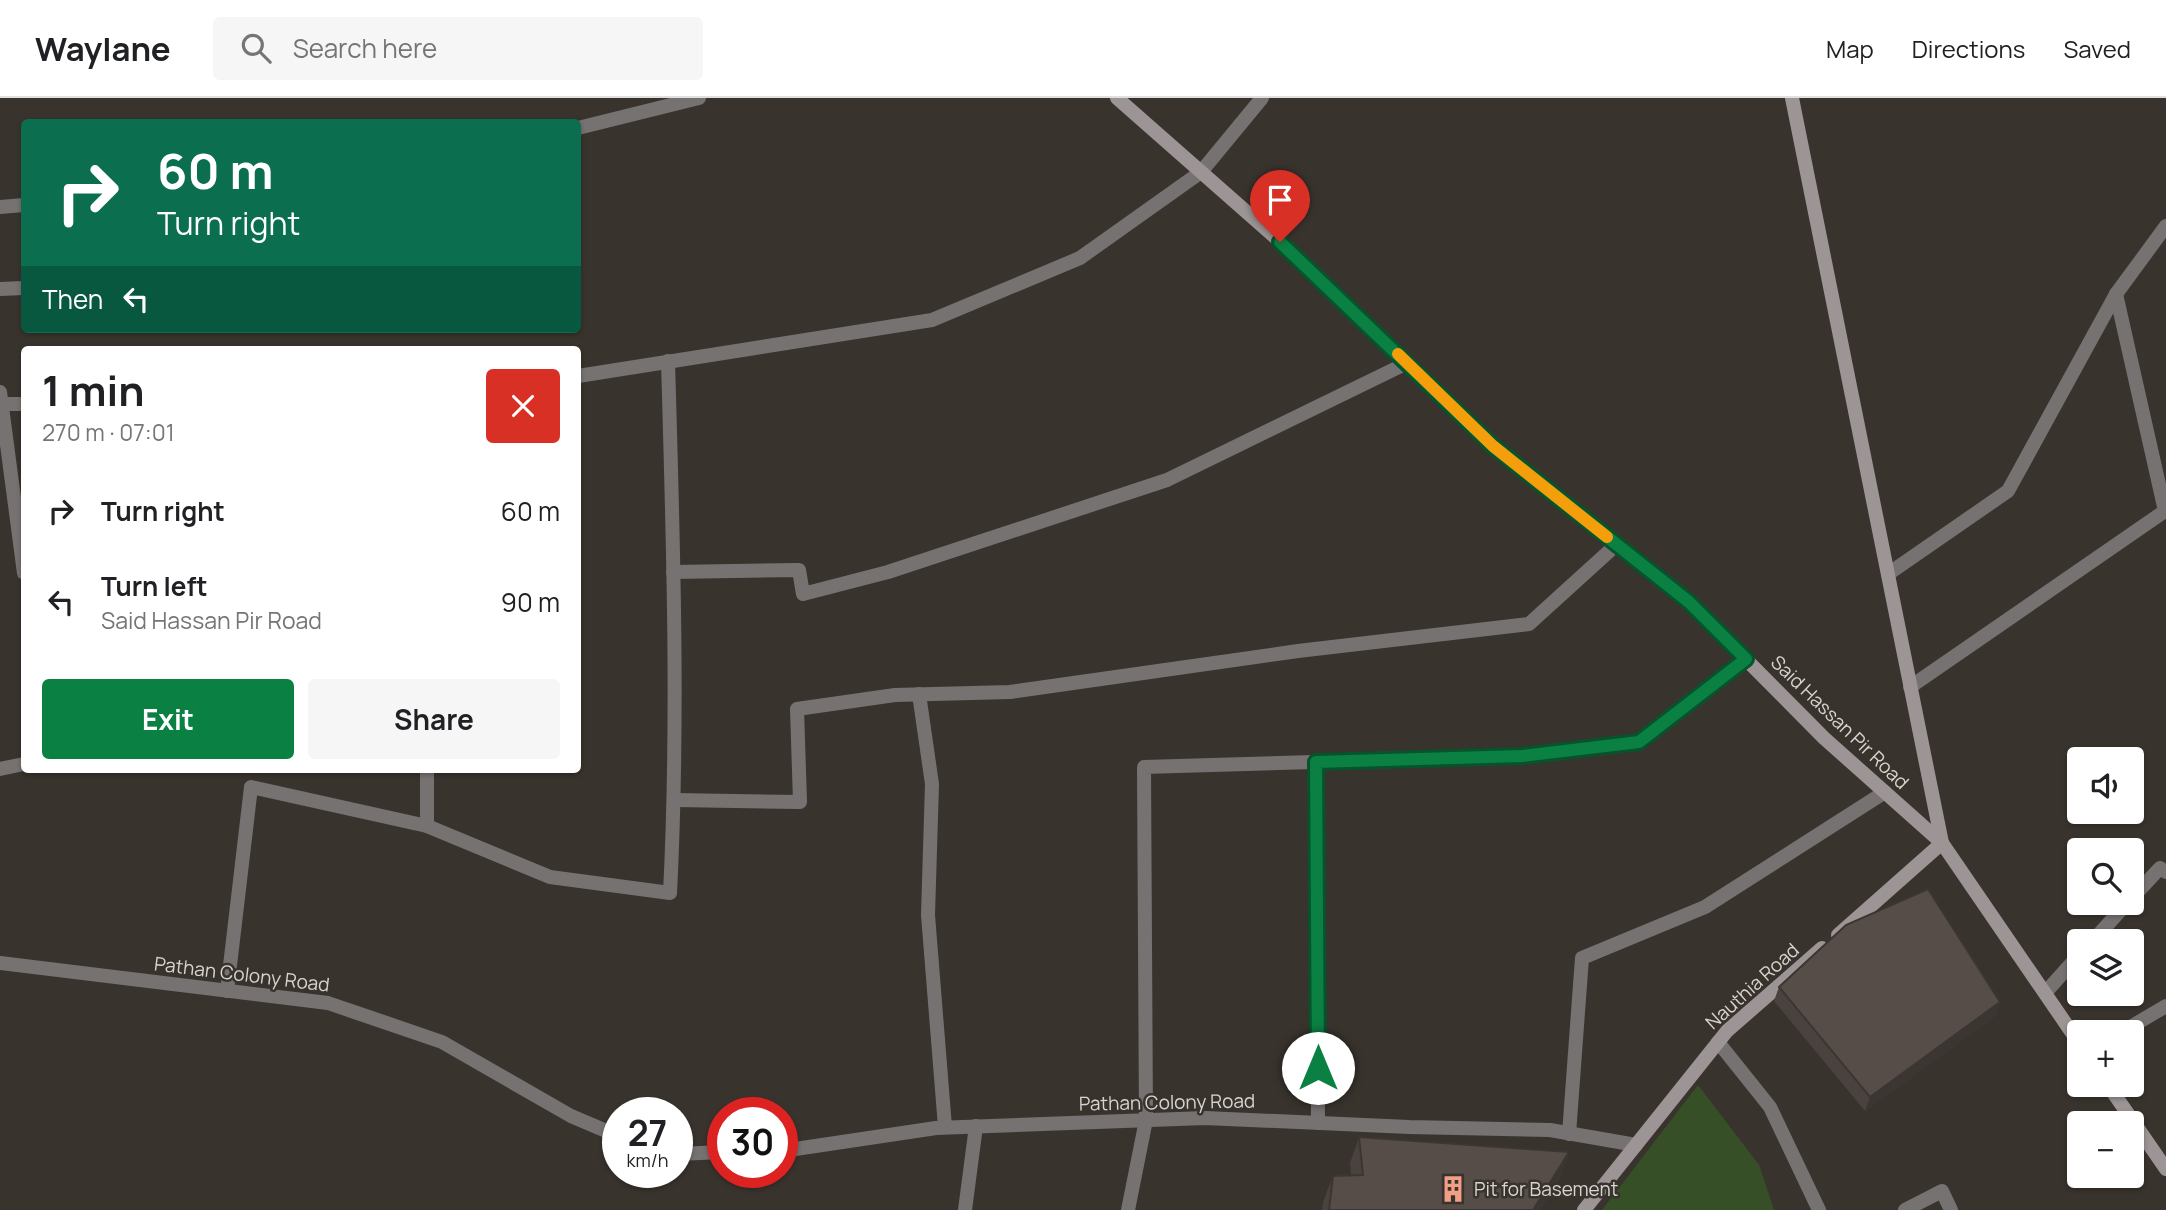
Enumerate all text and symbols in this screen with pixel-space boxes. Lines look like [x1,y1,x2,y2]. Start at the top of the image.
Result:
search box [213,17,703,80]
text: Waylane [35,26,171,71]
icon: search [237,29,275,67]
text: Search here [293,30,437,66]
text: Map [1826,32,1874,65]
text: Directions [1912,32,2025,65]
text: Saved [2063,32,2131,65]
text: 60 m [157,137,274,204]
icon: right [42,147,133,238]
pin [1250,170,1310,242]
icon: arrive [1261,181,1299,219]
text: Turn right [157,201,300,245]
icon: left [117,280,155,318]
text: Then [42,281,103,317]
text: 1 min [42,361,145,419]
button: close [486,369,560,443]
text: 270 m · 07:01 [42,416,175,448]
icon: right [42,492,80,530]
text: Turn right [101,493,225,529]
text: 60 m [501,493,560,529]
text: Turn left [101,568,208,604]
icon: left [42,583,80,621]
text: 90 m [501,584,560,620]
text: Said Hassan Pir Road [101,604,322,636]
street label: Said Hassan Pir Road [1765,649,1915,795]
button: Exit [42,679,294,759]
button: Share [308,679,560,759]
map controls [2067,747,2144,1188]
button: sound [2067,747,2144,824]
button: search [2067,838,2144,915]
button: layers [2067,929,2144,1006]
street label: Nauthia Road [1700,937,1804,1035]
street label: Pathan Colony Road [153,950,331,998]
button: + [2067,1020,2144,1097]
position arrow [1281,1031,1355,1105]
street label: Pathan Colony Road [1079,1087,1255,1117]
speed limit sign: 30 [707,1097,798,1188]
text: 27 [628,1109,667,1157]
button: − [2067,1111,2144,1188]
text: km/h [627,1148,668,1172]
building icon: Pit for Basement [1438,1174,1468,1204]
place label: Pit for Basement [1474,1176,1618,1202]

